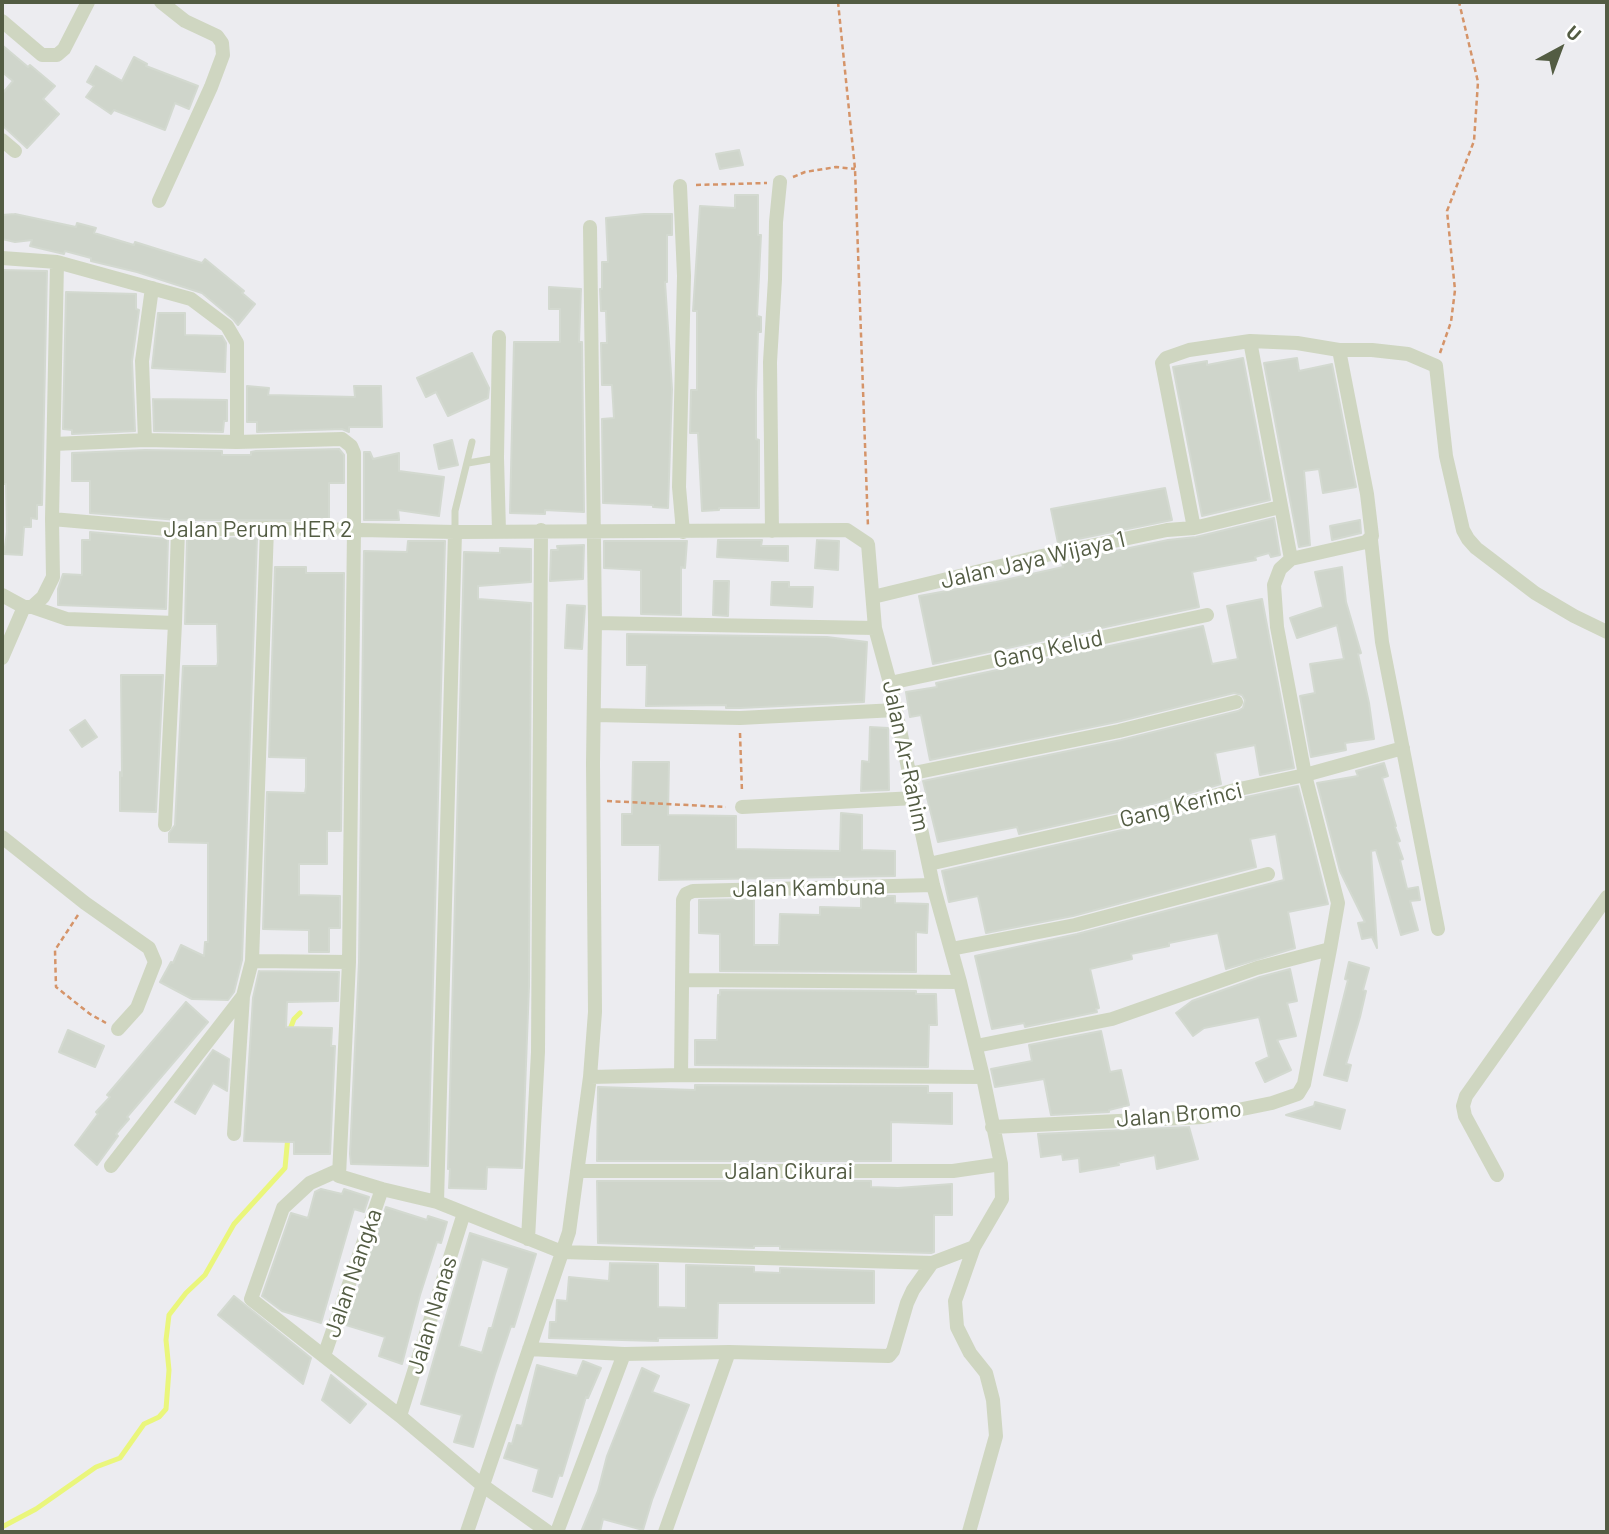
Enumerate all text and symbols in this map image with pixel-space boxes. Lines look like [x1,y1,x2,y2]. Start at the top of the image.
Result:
north arrow [1525,14,1595,84]
text: U [1562,20,1586,45]
street label: Jalan Perum HER 2 [164,515,352,543]
street label: Jalan Jaya Wijaya 1 [938,525,1128,595]
street label: Gang Kelud [991,624,1105,674]
street label: Jalan Ar-Rahim [877,678,935,834]
street label: Gang Kerinci [1117,776,1245,834]
street label: Jalan Kambuna [732,873,886,903]
street label: Jalan Bromo [1115,1095,1243,1133]
street label: Jalan Cikurai [725,1157,853,1185]
street label: Jalan Nangka [318,1205,388,1341]
street label: Jalan Nanas [401,1253,463,1377]

